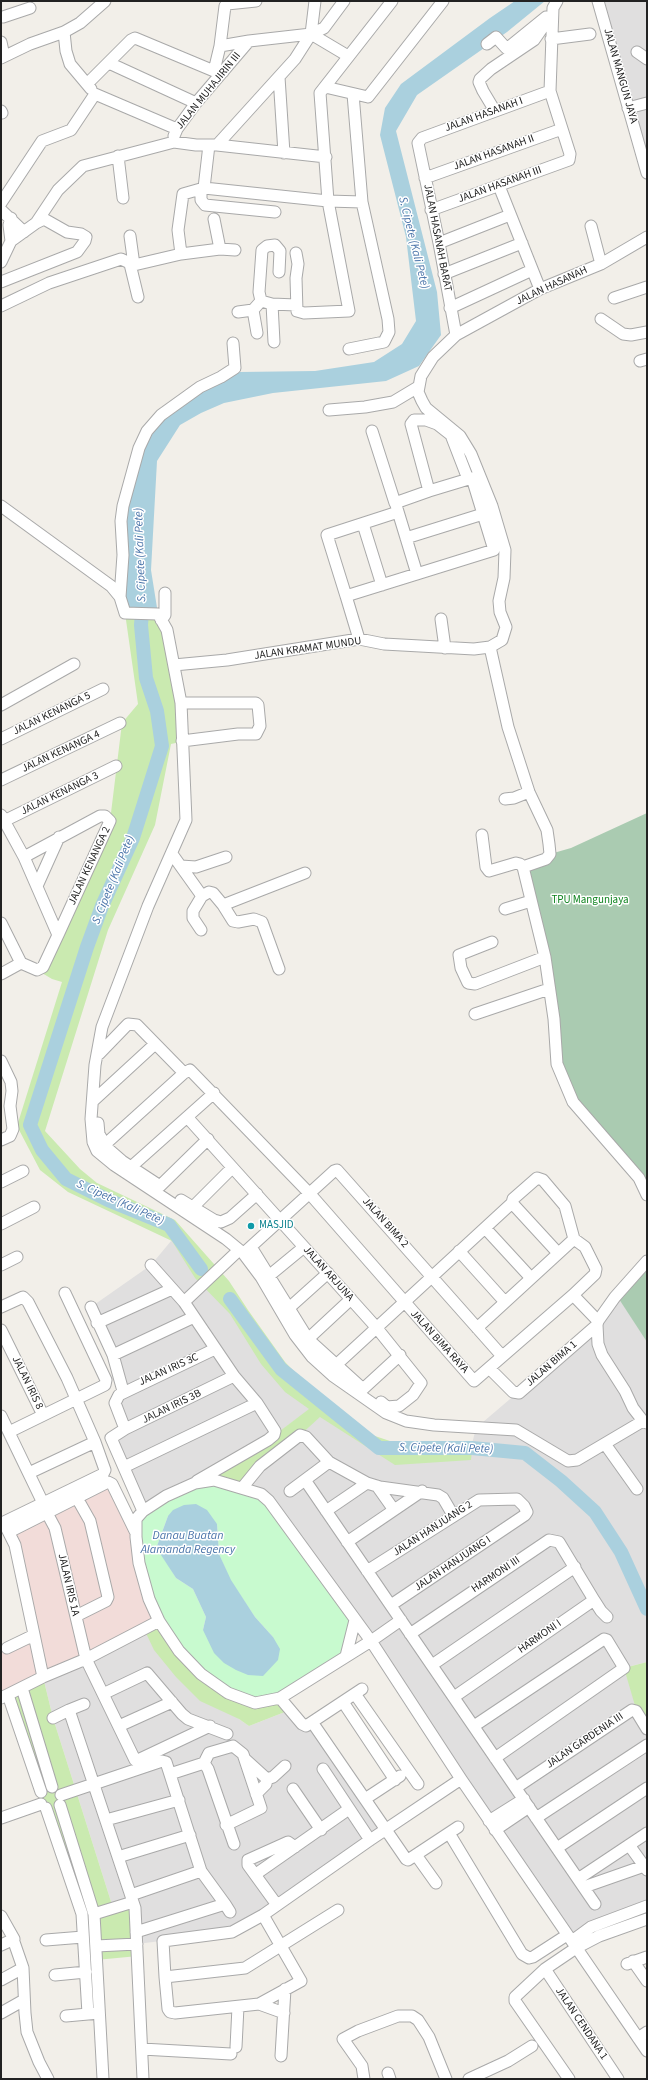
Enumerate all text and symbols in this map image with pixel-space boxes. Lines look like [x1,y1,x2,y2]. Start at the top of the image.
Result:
street label: JALAN MANGUN JAYA [600,27,640,125]
street label: JALAN MUHAJIRIN III [174,50,244,132]
street label: JALAN HASANAH I [443,95,525,135]
street label: JALAN HASANAH II [452,132,536,174]
street label: JALAN HASANAH III [456,164,544,206]
street label: JALAN HASANAH BARAT [420,183,454,293]
water label: S. Cipete (Kali Pete) [395,195,431,291]
street label: JALAN HASANAH [514,264,590,308]
water label: S. Cipete (Kali Pete) [132,508,150,602]
street label: JALAN KRAMAT MUNDU [254,635,362,663]
street label: JALAN KENANGA 5 [11,690,93,738]
street label: JALAN KENANGA 4 [20,728,102,776]
street label: JALAN KENANGA 3 [19,770,101,818]
street label: JALAN KENANGA 2 [66,825,114,907]
water label: S. Cipete (Kali Pete) [90,834,138,926]
park label: TPU Mangunjaya [551,894,629,908]
water label: S. Cipete (Kali Pete) [74,1177,166,1229]
street label: JALAN BIMA 2 [359,1195,411,1251]
place label: MASJID [259,1219,294,1233]
marker: MASJID [246,1221,256,1231]
street label: JALAN ARJUNA [300,1244,356,1304]
street label: JALAN BIMA RAYA [407,1308,471,1376]
street label: JALAN BIMA 1 [524,1338,580,1390]
street label: JALAN IRIS 3C [137,1351,201,1389]
street label: JALAN IRIS 8 [8,1354,46,1412]
street label: JALAN IRIS 3B [140,1387,204,1427]
water label: S. Cipete (Kali Pete) [399,1441,493,1457]
street label: JALAN HANJUANG 2 [391,1498,475,1560]
water label: Danau Buatan Alamanda Regency [141,1529,235,1557]
street label: JALAN HANJUANG I [412,1534,494,1594]
street label: JALAN IRIS 1A [54,1553,82,1617]
street label: HARMONI III [469,1554,523,1596]
street label: HARMONI I [516,1617,564,1657]
street label: JALAN GARDENIA III [544,1710,626,1772]
street label: JALAN CENDANA 1 [552,1985,610,2063]

